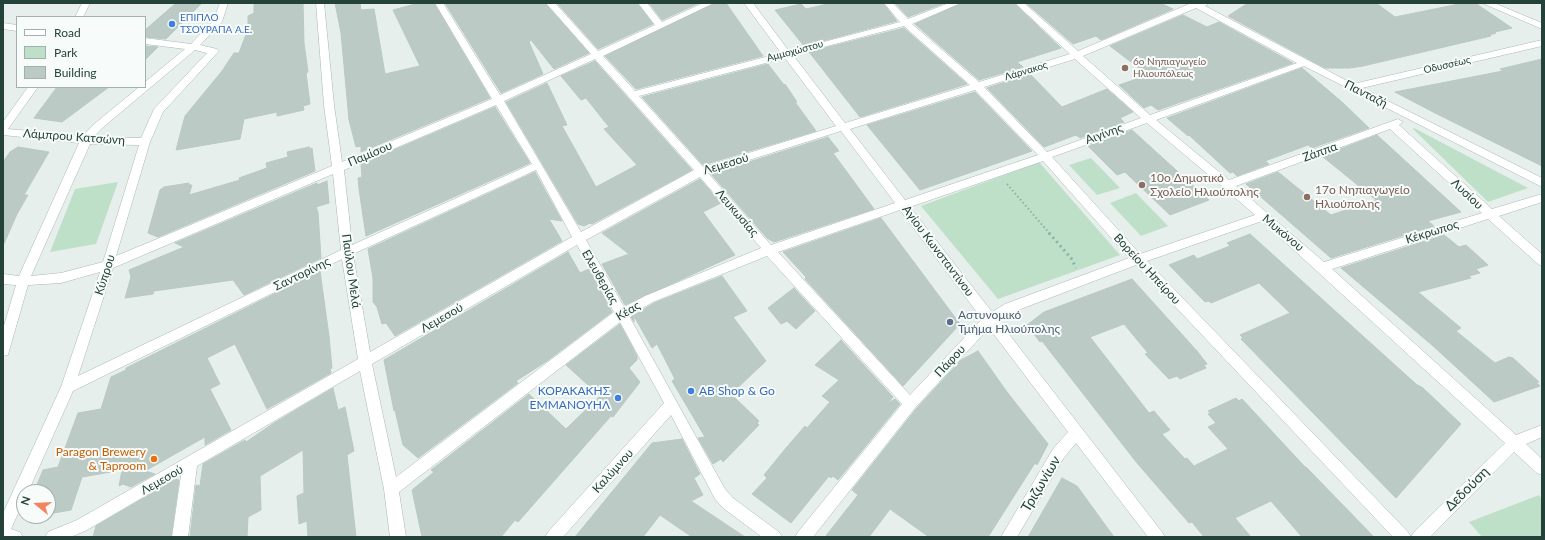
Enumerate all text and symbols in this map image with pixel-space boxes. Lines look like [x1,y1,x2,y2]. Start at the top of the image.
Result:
place label: ΈΠΙΠΛΟ ΤΣΟΥΡΑΠΆ Α.Ε. [180,12,252,36]
legend [16,16,146,88]
marker: ΈΠΙΠΛΟ ΤΣΟΥΡΑΠΆ Α.Ε. [167,19,177,29]
text: Road [54,25,81,40]
street label: Αμμοχώστου [765,38,825,64]
text: Park [54,45,77,60]
street label: Οδυσσέως [1422,54,1472,76]
place label: 6ο Νηπιαγωγείο Ηλιουπόλεως [1133,56,1206,80]
street label: Λάρνακος [1003,59,1049,83]
marker: 6ο Νηπιαγωγείο Ηλιουπόλεως [1120,63,1130,73]
text: Building [54,65,97,80]
street label: Πανταζή [1342,77,1390,111]
street label: Αιγίνης [1083,121,1125,147]
street label: Λάμπρου Κατσώνη [22,126,126,148]
street label: Παμίσου [346,138,394,170]
street label: Ζάππα [1301,139,1339,165]
street label: Λεμεσού [702,150,750,178]
place label: 10ο Δημοτικό Σχολείο Ηλιούπολης [1150,171,1259,199]
street label: Λυσίου [1448,176,1486,212]
marker: 10ο Δημοτικό Σχολείο Ηλιούπολης [1137,180,1147,190]
place label: 17ο Νηπιαγωγείο Ηλιούπολης [1315,183,1410,211]
street label: Λευκωσίας [713,186,761,240]
marker: 17ο Νηπιαγωγείο Ηλιούπολης [1302,192,1312,202]
street label: Αγίου Κωνσταντίνου [899,203,977,299]
street label: Μυκόνου [1259,212,1307,254]
street label: Κέκρωπος [1404,217,1460,247]
street label: Βορείου Ηπείρου [1111,231,1183,307]
street label: Παύλου Μελά [339,233,363,309]
street label: Ελευθερίας [579,247,621,307]
street label: Κύπρου [92,253,118,297]
street label: Σαντορίνης [272,254,332,294]
street label: Κέας [613,298,643,324]
street label: Λεμεσού [418,300,466,336]
place label: Αστυνομικό Τμήμα Ηλιούπολης [958,308,1060,336]
marker: Αστυνομικό Τμήμα Ηλιούπολης [945,317,955,327]
street label: Πάφου [932,342,968,380]
place label: ΚΟΡΑΚΑΚΗΣ ΕΜΜΑΝΟΥΗΛ [530,384,610,412]
place label: ΑΒ Shop & Go [699,384,775,398]
marker: ΑΒ Shop & Go [686,386,696,396]
marker: ΚΟΡΑΚΑΚΗΣ ΕΜΜΑΝΟΥΗΛ [613,393,623,403]
place label: Paragon Brewery & Taproom [56,445,146,473]
street label: Καλύμνου [590,446,636,496]
street label: Τριζωνίων [1018,453,1064,515]
marker: Paragon Brewery & Taproom [149,454,159,464]
street label: Λεμεσού [138,462,186,498]
street label: Δεδούση [1441,463,1493,515]
north arrow [16,484,56,524]
text: N [18,494,33,506]

